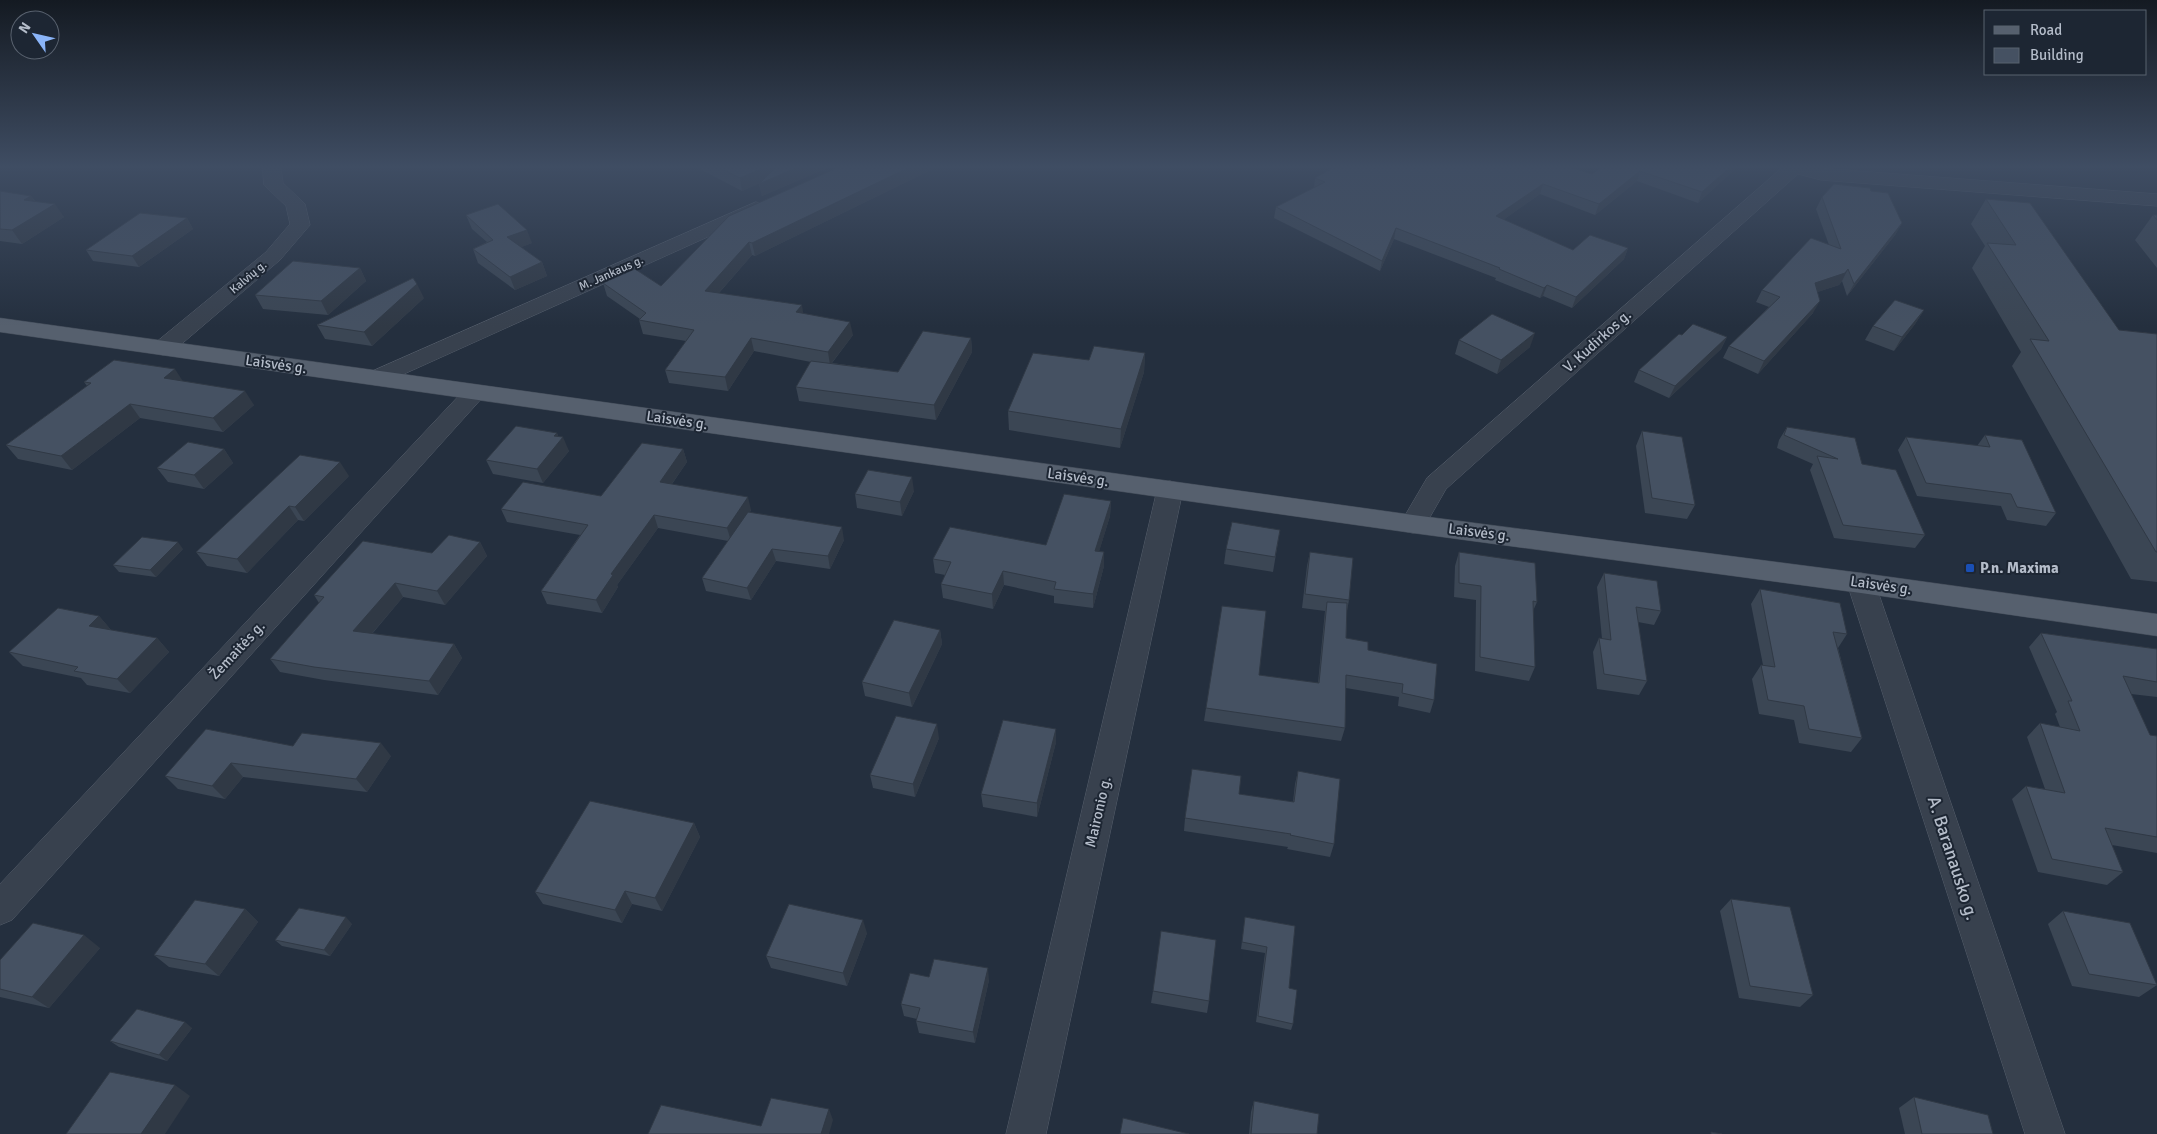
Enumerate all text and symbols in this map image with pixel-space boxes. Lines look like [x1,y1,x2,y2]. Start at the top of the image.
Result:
north arrow [10,10,60,60]
legend [1984,10,2147,75]
text: N [15,19,34,37]
text: Road [2030,21,2062,39]
text: Building [2030,46,2084,64]
street label: M. Jankaus g. [577,253,646,294]
street label: Kalvių g. [227,258,270,297]
street label: V. Kudirkos g. [1559,306,1635,376]
street label: Laisvės g. [244,351,308,377]
street label: Laisvės g. [645,407,709,433]
street label: Laisvės g. [1046,464,1110,490]
street label: Laisvės g. [1447,519,1511,545]
place label: P.n. Maxima [1980,559,2059,577]
marker: P.n. Maxima [1964,562,1976,574]
street label: Laisvės g. [1849,572,1913,598]
street label: Žemaitės g. [205,617,269,683]
street label: Maironio g. [1081,775,1115,849]
street label: A. Baranausko g. [1923,793,1983,923]

